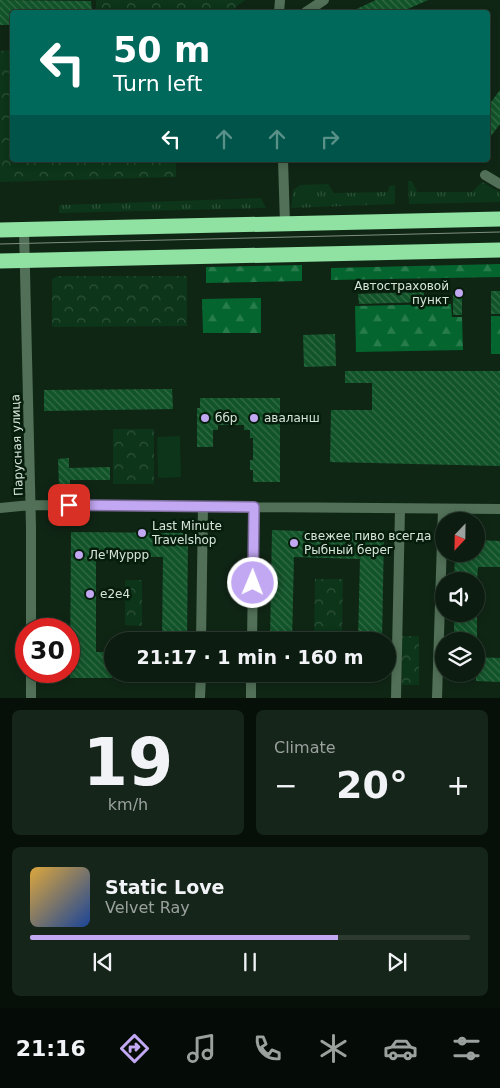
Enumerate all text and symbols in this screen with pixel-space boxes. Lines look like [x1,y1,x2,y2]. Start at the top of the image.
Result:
icon: left [30,30,95,95]
text: 50 m [113,30,210,70]
text: Turn left [113,71,202,96]
icon: left [157,125,185,153]
icon: ahead [210,125,238,153]
icon: ahead [263,125,291,153]
icon: right [316,125,344,153]
place label: Автостраховой пункт [354,279,449,307]
marker: Автостраховой пункт [453,287,465,299]
street label: Парусная улица [8,394,26,496]
place label: ббр [215,411,237,425]
place label: аваланш [264,411,320,425]
marker: ббр [199,412,211,424]
marker: аваланш [248,412,260,424]
pin [48,484,90,526]
icon: arrive [55,491,83,519]
north arrow [435,512,485,562]
map controls [435,512,485,682]
place label: Last Minute Travelshop [151,519,222,547]
marker: Last Minute Travelshop [136,527,148,539]
place label: свежее пиво всегда Рыбный берег [304,529,431,557]
marker: свежее пиво всегда Рыбный берег [288,537,300,549]
place label: Ле'Муррр [89,548,149,562]
marker: Ле'Муррр [73,549,85,561]
position arrow [226,556,278,608]
button: sound [435,572,485,622]
place label: е2е4 [100,587,130,601]
marker: е2е4 [84,588,96,600]
speed limit sign: 30 [15,618,80,683]
button: layers [435,632,485,682]
text: 21:17 · 1 min · 160 m [136,646,364,668]
text: 19 [83,725,173,800]
text: Climate [274,738,336,757]
text: 20° [336,763,408,807]
text: − [274,769,297,802]
text: + [447,769,470,802]
text: km/h [108,795,148,814]
text: Static Love [105,876,225,898]
text: Velvet Ray [105,898,190,917]
icon: previous [89,948,117,976]
icon: pause [236,948,264,976]
icon: next [383,948,411,976]
icon: directions [117,1031,152,1066]
icon: music [184,1031,219,1066]
icon: phone [250,1031,285,1066]
icon: climate [316,1031,351,1066]
icon: car [383,1031,418,1066]
icon: filters [449,1031,484,1066]
text: 21:16 [16,1036,86,1061]

